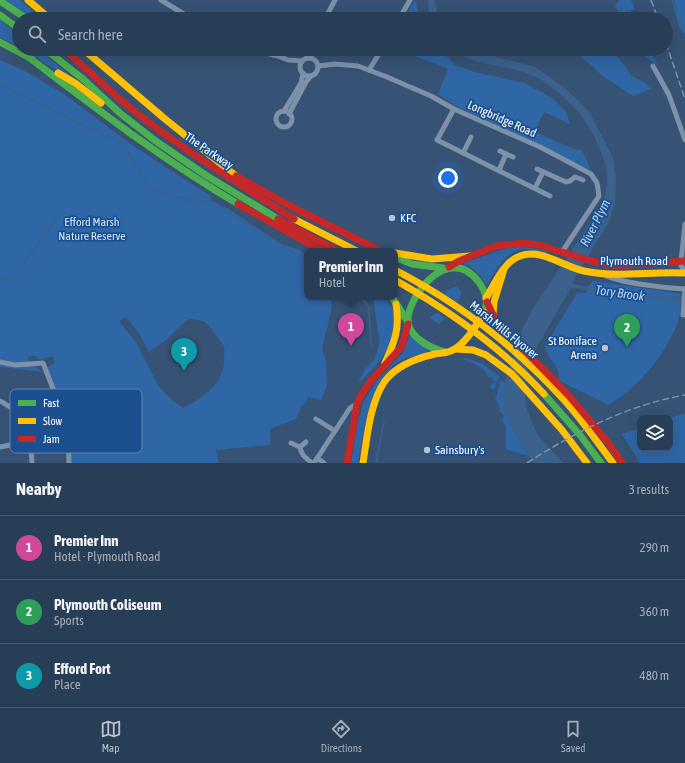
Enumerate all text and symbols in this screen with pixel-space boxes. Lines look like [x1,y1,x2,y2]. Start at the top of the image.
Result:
search box [12,12,673,56]
icon: search [26,23,48,45]
text: Search here [58,26,123,43]
street label: Longbridge Road [465,98,539,140]
street label: The Parkway [182,130,236,172]
your location [438,168,458,188]
water label: River Plym [577,196,613,249]
place label: KFC [400,211,417,225]
marker: KFC [387,213,397,223]
park label: Efford Marsh Nature Reserve [58,215,126,243]
popup [304,248,398,300]
street label: Plymouth Road [600,254,668,268]
text: Premier Inn [319,258,383,275]
text: Hotel [319,275,345,290]
water label: Tory Brook [594,282,646,304]
street label: Marsh Mills Flyover [467,298,541,362]
pin: 1 [338,313,364,346]
pin: 2 [614,314,640,347]
place label: St Boniface Arena [548,334,597,362]
pin: 3 [171,338,197,371]
marker: St Boniface Arena [600,343,610,353]
legend [10,389,142,453]
text: Fast [43,397,59,409]
text: Slow [43,415,62,427]
map controls [637,415,673,451]
button: layers [637,415,673,451]
text: Jam [43,433,60,445]
place label: Sainsbury's [435,443,485,457]
marker: Sainsbury's [422,445,432,455]
text: Nearby [16,479,62,499]
text: 3 results [629,482,669,497]
text: Premier Inn [54,532,119,549]
text: 1 [26,540,32,555]
text: 290 m [640,540,669,555]
text: Hotel · Plymouth Road [54,549,160,564]
text: Plymouth Coliseum [54,596,161,613]
text: 2 [26,604,32,619]
text: 360 m [640,604,669,619]
text: Sports [54,613,84,628]
text: Efford Fort [54,660,111,677]
text: 3 [26,668,32,683]
text: 480 m [640,668,669,683]
text: Place [54,677,81,692]
tab: Map [100,718,122,754]
tab: Directions [321,718,362,754]
tab: Saved [561,718,585,754]

